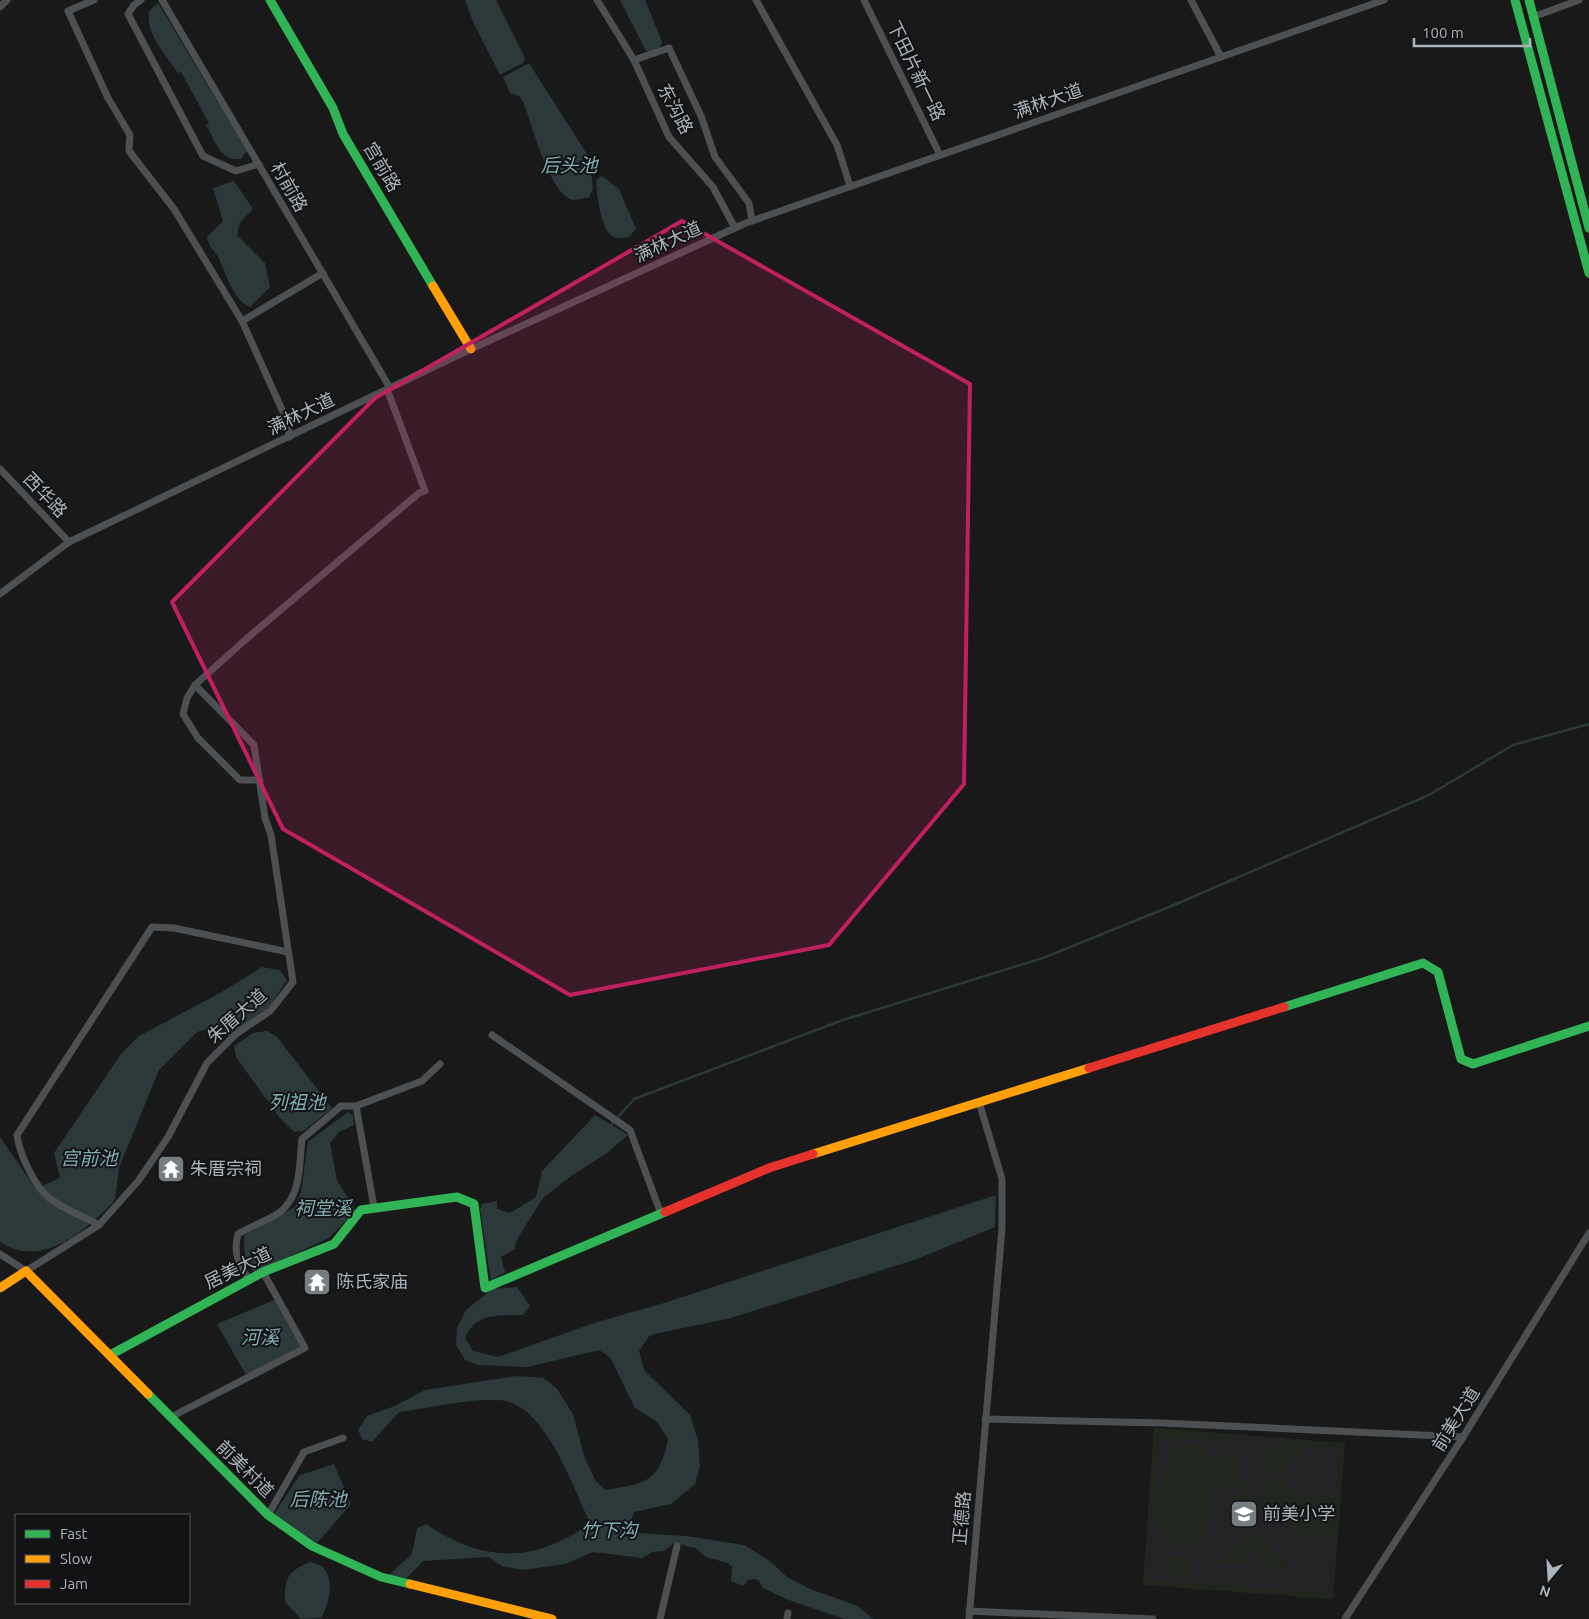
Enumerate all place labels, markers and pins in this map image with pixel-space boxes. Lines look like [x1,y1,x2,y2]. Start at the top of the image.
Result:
temple icon: 朱厝宗祠 [156,1154,186,1184]
place label: 朱厝宗祠 [190,1158,262,1178]
temple icon: 陈氏家庙 [302,1267,332,1297]
place label: 陈氏家庙 [336,1271,408,1291]
school or university icon: 前美小学 [1229,1499,1259,1529]
place label: 前美小学 [1263,1503,1335,1523]

